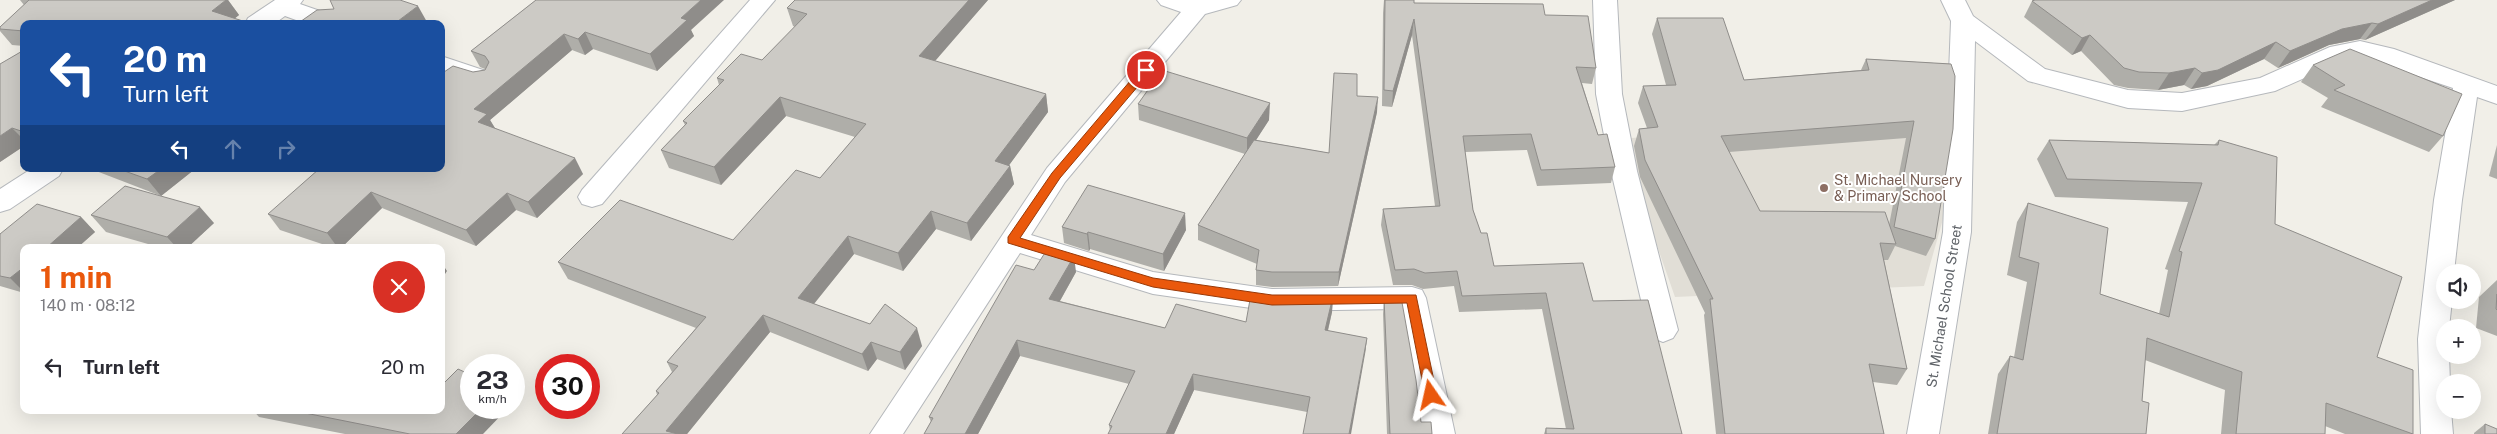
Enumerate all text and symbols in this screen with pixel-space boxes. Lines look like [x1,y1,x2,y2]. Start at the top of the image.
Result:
text: 20 m [123,39,207,80]
icon: left [40,40,105,105]
pin [1125,49,1167,91]
icon: arrive [1132,56,1160,84]
text: Turn left [123,81,209,107]
icon: left [166,135,194,163]
icon: ahead [219,135,247,163]
icon: right [272,135,300,163]
place label: St. Michael Nursery & Primary School [1834,172,1963,204]
marker: St. Michael Nursery & Primary School [1818,182,1830,194]
street label: St. Michael School Street [1923,223,1965,389]
text: 1 min [40,259,112,295]
button: close [373,261,425,313]
map controls [2436,264,2481,419]
button: sound [2436,264,2481,309]
text: 140 m · 08:12 [40,296,135,315]
button: + [2436,319,2481,364]
icon: left [40,353,68,381]
speed limit sign: 30 [535,354,600,419]
text: Turn left [83,356,160,378]
text: 20 m [381,356,425,378]
text: 23 [476,365,509,395]
position arrow [1404,368,1456,420]
button: − [2436,374,2481,419]
text: km/h [478,392,507,406]

